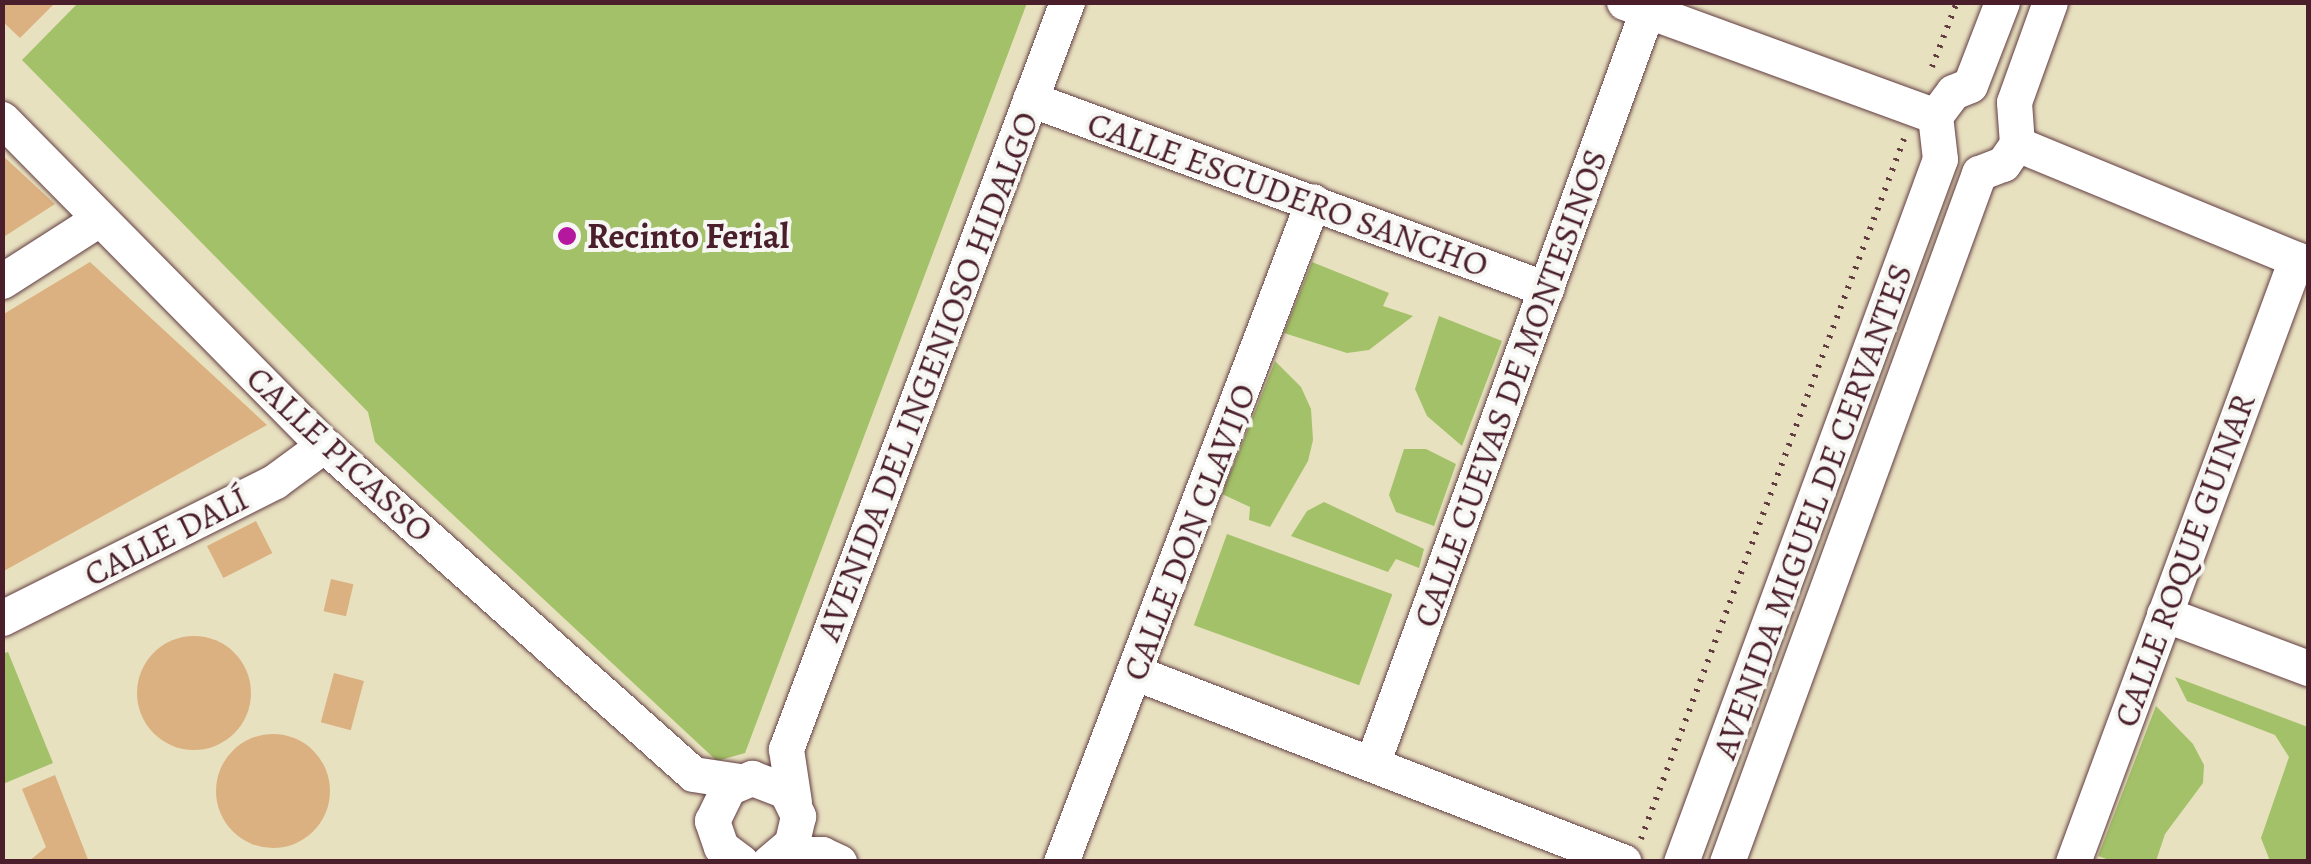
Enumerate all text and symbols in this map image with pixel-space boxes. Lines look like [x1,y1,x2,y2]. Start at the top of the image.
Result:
street label: CALLE ESCUDERO SANCHO [1082,102,1494,286]
street label: AVENIDA DEL INGENIOSO HIDALGO [807,106,1047,646]
street label: CALLE CUEVAS DE MONTESINOS [1404,143,1616,633]
place label: Recinto Ferial [587,215,789,257]
marker: Recinto Ferial [556,225,578,247]
street label: AVENIDA MIGUEL DE CERVANTES [1703,258,1921,764]
street label: CALLE PICASSO [238,357,442,551]
street label: CALLE DON CLAVIJO [1113,378,1265,686]
street label: CALLE ROQUE GUINAR [2104,388,2264,732]
street label: CALLE DALÍ [77,477,255,595]

